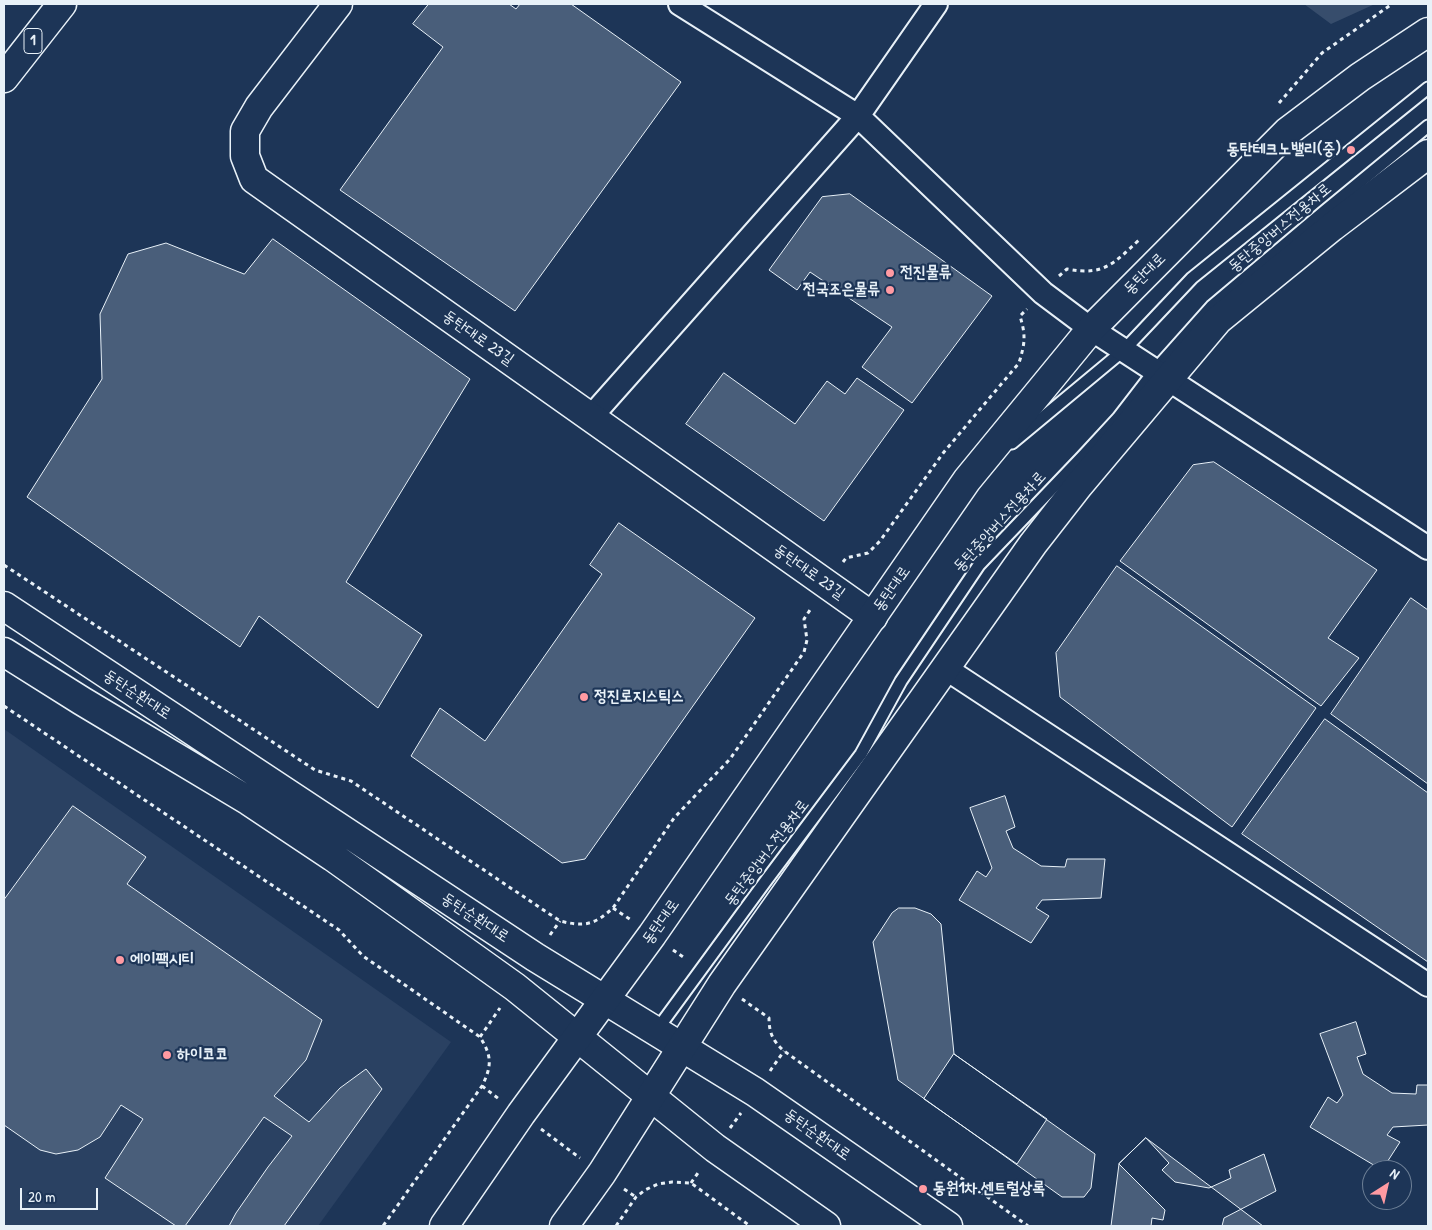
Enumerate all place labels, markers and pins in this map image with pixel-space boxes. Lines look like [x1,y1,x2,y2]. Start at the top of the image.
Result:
place label: 동탄테크노밸리(중) [1227,140,1341,160]
marker: 동탄테크노밸리(중) [1345,144,1357,156]
place label: 전진물류 [900,263,952,283]
marker: 전진물류 [884,267,896,279]
place label: 전국조은물류 [803,280,880,300]
marker: 전국조은물류 [884,284,896,296]
place label: 정진로지스틱스 [594,687,684,707]
marker: 정진로지스틱스 [578,691,590,703]
place label: 에이팩시티 [130,950,194,970]
marker: 에이팩시티 [114,954,126,966]
place label: 하이코코 [177,1045,228,1065]
marker: 하이코코 [161,1049,173,1061]
place label: 동원1차.센트럴상록 [933,1179,1045,1199]
marker: 동원1차.센트럴상록 [917,1183,929,1195]

